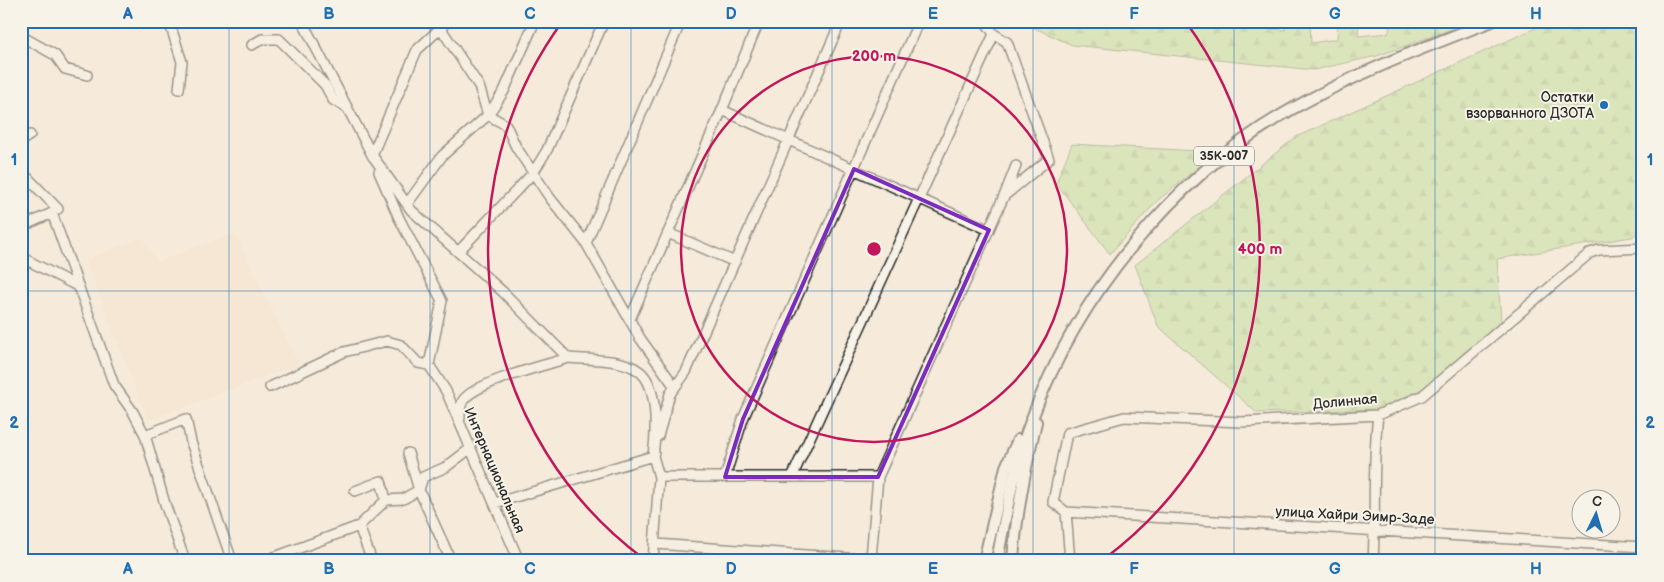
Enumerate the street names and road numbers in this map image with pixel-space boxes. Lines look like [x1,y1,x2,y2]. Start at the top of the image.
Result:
road number: 35К-007 [1194,146,1254,166]
street label: Долинная [1312,390,1378,413]
street label: Интернациональная [460,405,529,536]
street label: улица Хайри Эимр-Заде [1275,503,1435,528]

